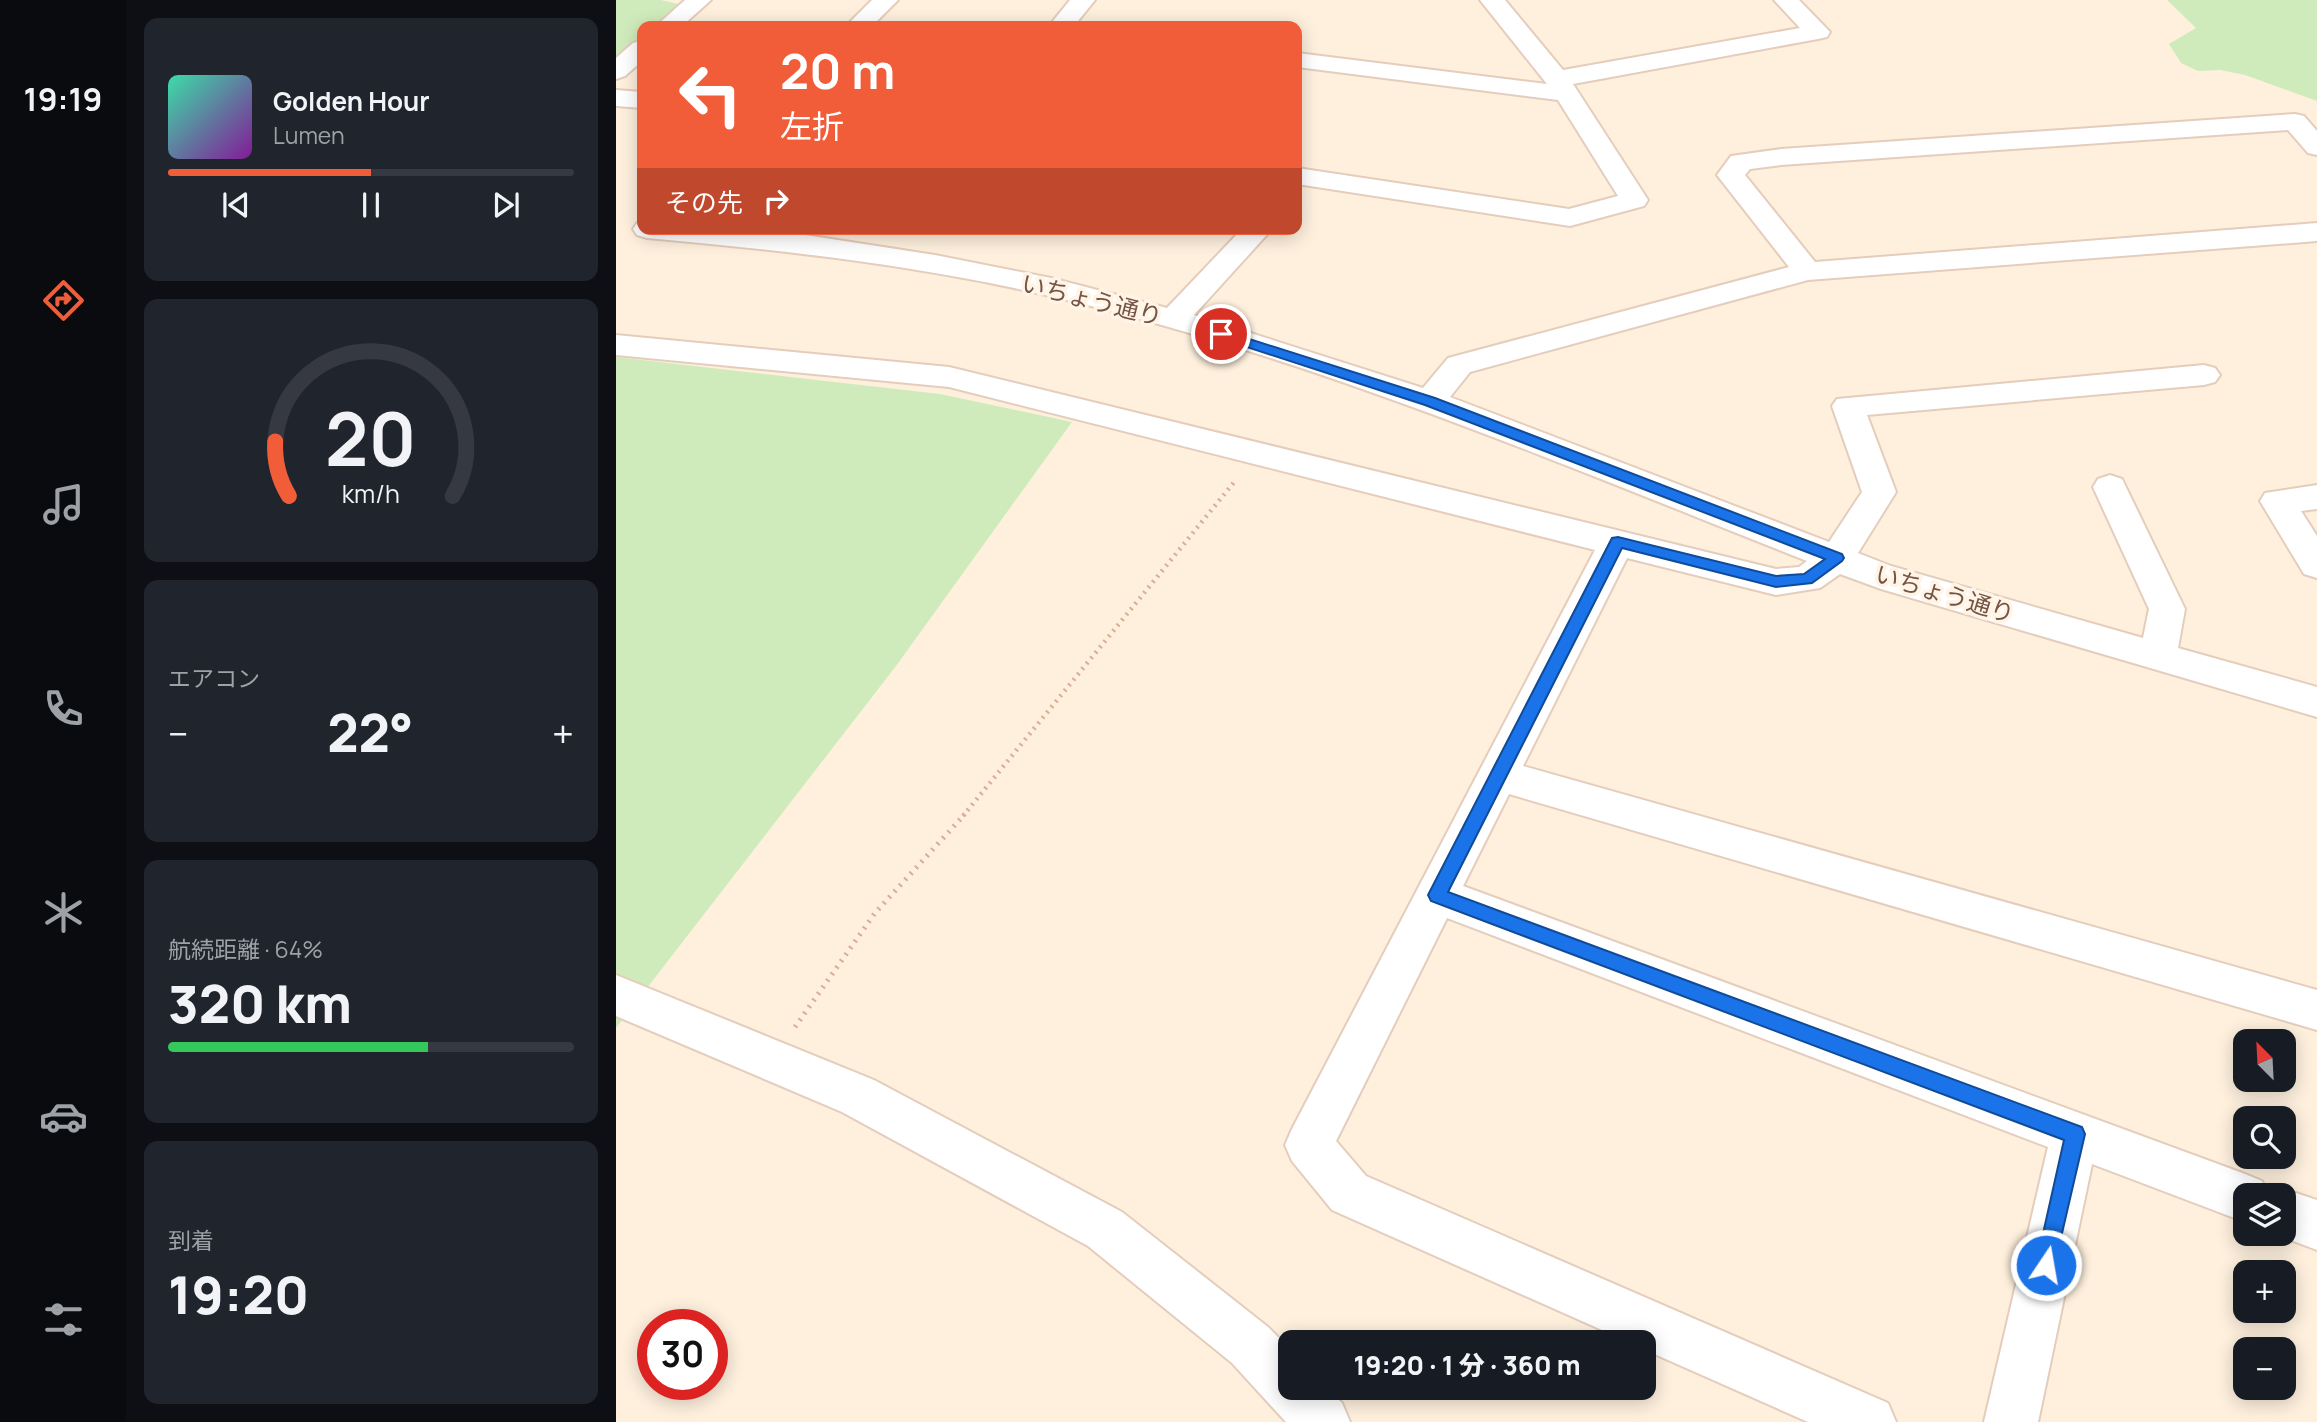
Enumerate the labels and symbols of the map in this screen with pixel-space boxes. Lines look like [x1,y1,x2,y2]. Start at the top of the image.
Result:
street label: いちょう通り [1018,266,1166,332]
pin [1191,304,1251,364]
street label: いちょう通り [1871,556,2019,630]
north arrow [2233,1029,2296,1092]
position arrow [2009,1228,2083,1302]
speed limit sign: 30 [637,1309,728,1400]

